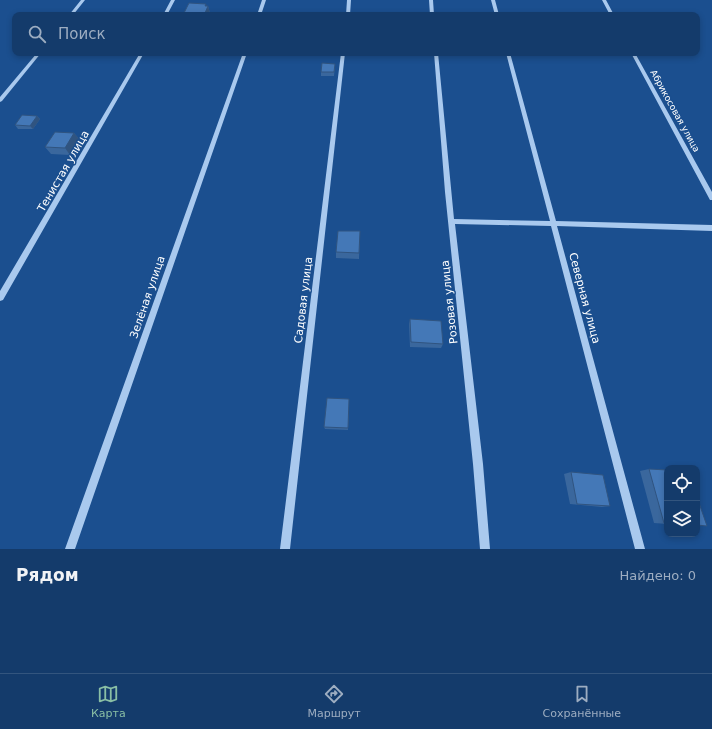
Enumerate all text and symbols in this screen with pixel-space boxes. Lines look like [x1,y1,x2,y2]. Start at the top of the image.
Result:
search box [12,12,700,56]
icon: search [26,23,48,45]
text: Поиск [58,25,106,43]
street label: Абрикосовая улица [648,68,702,154]
street label: Тенистая улица [34,128,92,215]
street label: Северная улица [566,251,603,345]
street label: Зелёная улица [127,254,168,340]
street label: Садовая улица [292,256,315,344]
street label: Розовая улица [439,259,460,344]
map controls [664,465,700,537]
button: locate [664,465,700,501]
button: layers [664,501,700,537]
text: Рядом [16,565,79,585]
text: Найдено: 0 [620,568,696,583]
tab: Карта [91,683,126,720]
tab: Маршрут [308,683,361,720]
tab: Сохранённые [543,683,621,720]

